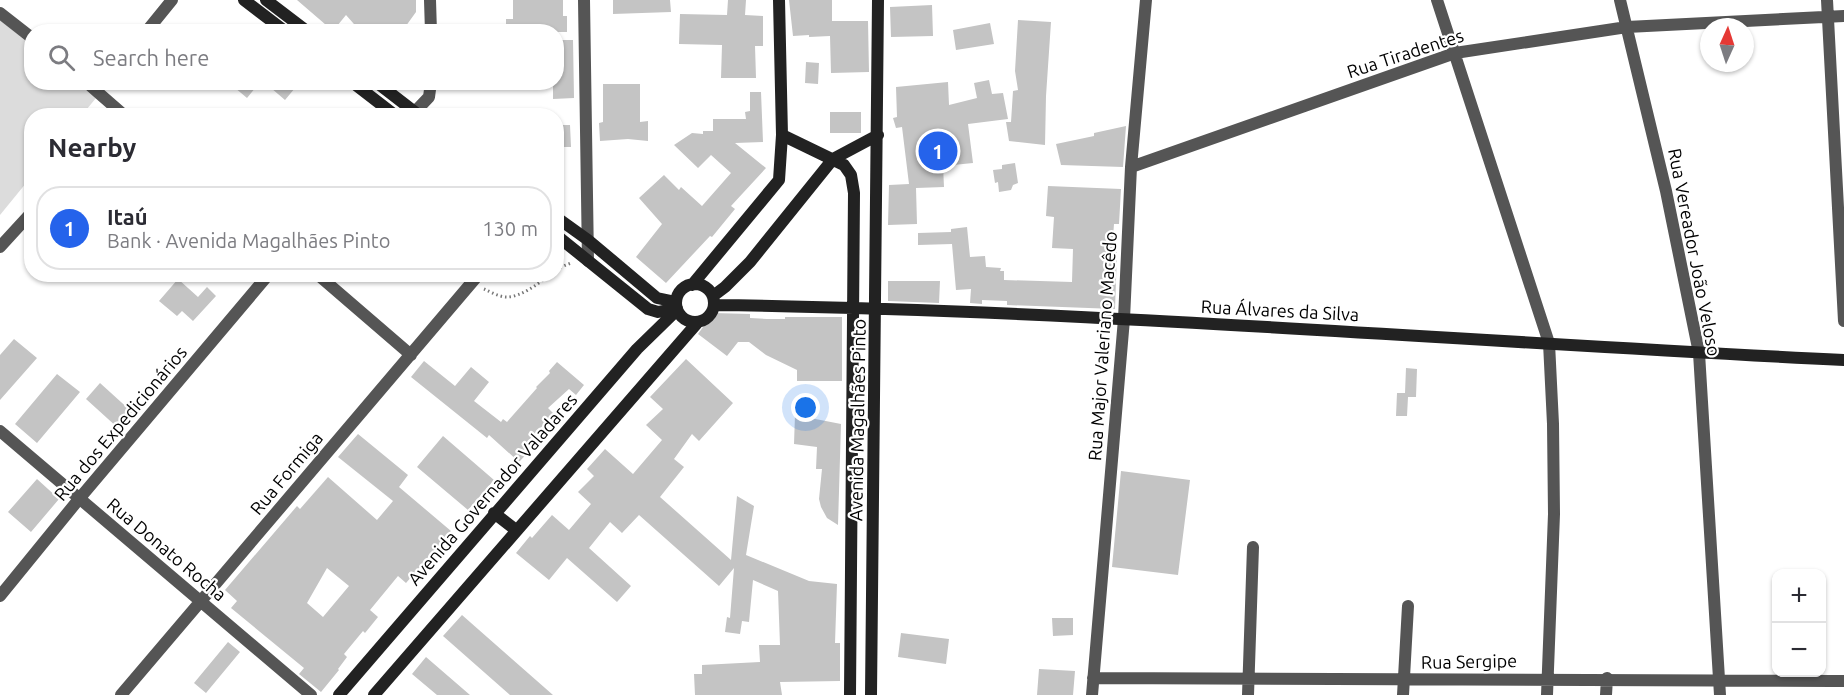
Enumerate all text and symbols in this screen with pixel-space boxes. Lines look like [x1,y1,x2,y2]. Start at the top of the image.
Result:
north arrow [1700,18,1754,72]
search box [24,24,564,90]
street label: Rua Tiradentes [1344,25,1466,81]
icon: search [45,41,78,74]
text: Search here [93,45,209,70]
pin: 1 [918,128,958,174]
text: Nearby [48,133,136,162]
street label: Rua Vereador João Veloso [1665,146,1725,358]
text: Itaú [107,204,148,229]
text: 1 [64,217,75,240]
text: 130 m [482,217,538,240]
text: Bank · Avenida Magalhães Pinto [107,229,390,252]
street label: Rua Major Valeriano Macêdo [1084,230,1120,462]
street label: Rua Álvares da Silva [1200,295,1360,324]
street label: Avenida Magalhães Pinto [845,319,869,521]
street label: Rua dos Expedicionários [50,342,190,504]
street label: Avenida Governador Valadares [403,389,581,589]
your location [791,393,820,422]
street label: Rua Formiga [246,428,326,518]
street label: Rua Donato Rocha [104,493,230,605]
map controls [1772,569,1826,677]
button: + [1772,569,1826,623]
button: − [1772,623,1826,677]
street label: Rua Sergipe [1421,650,1517,672]

